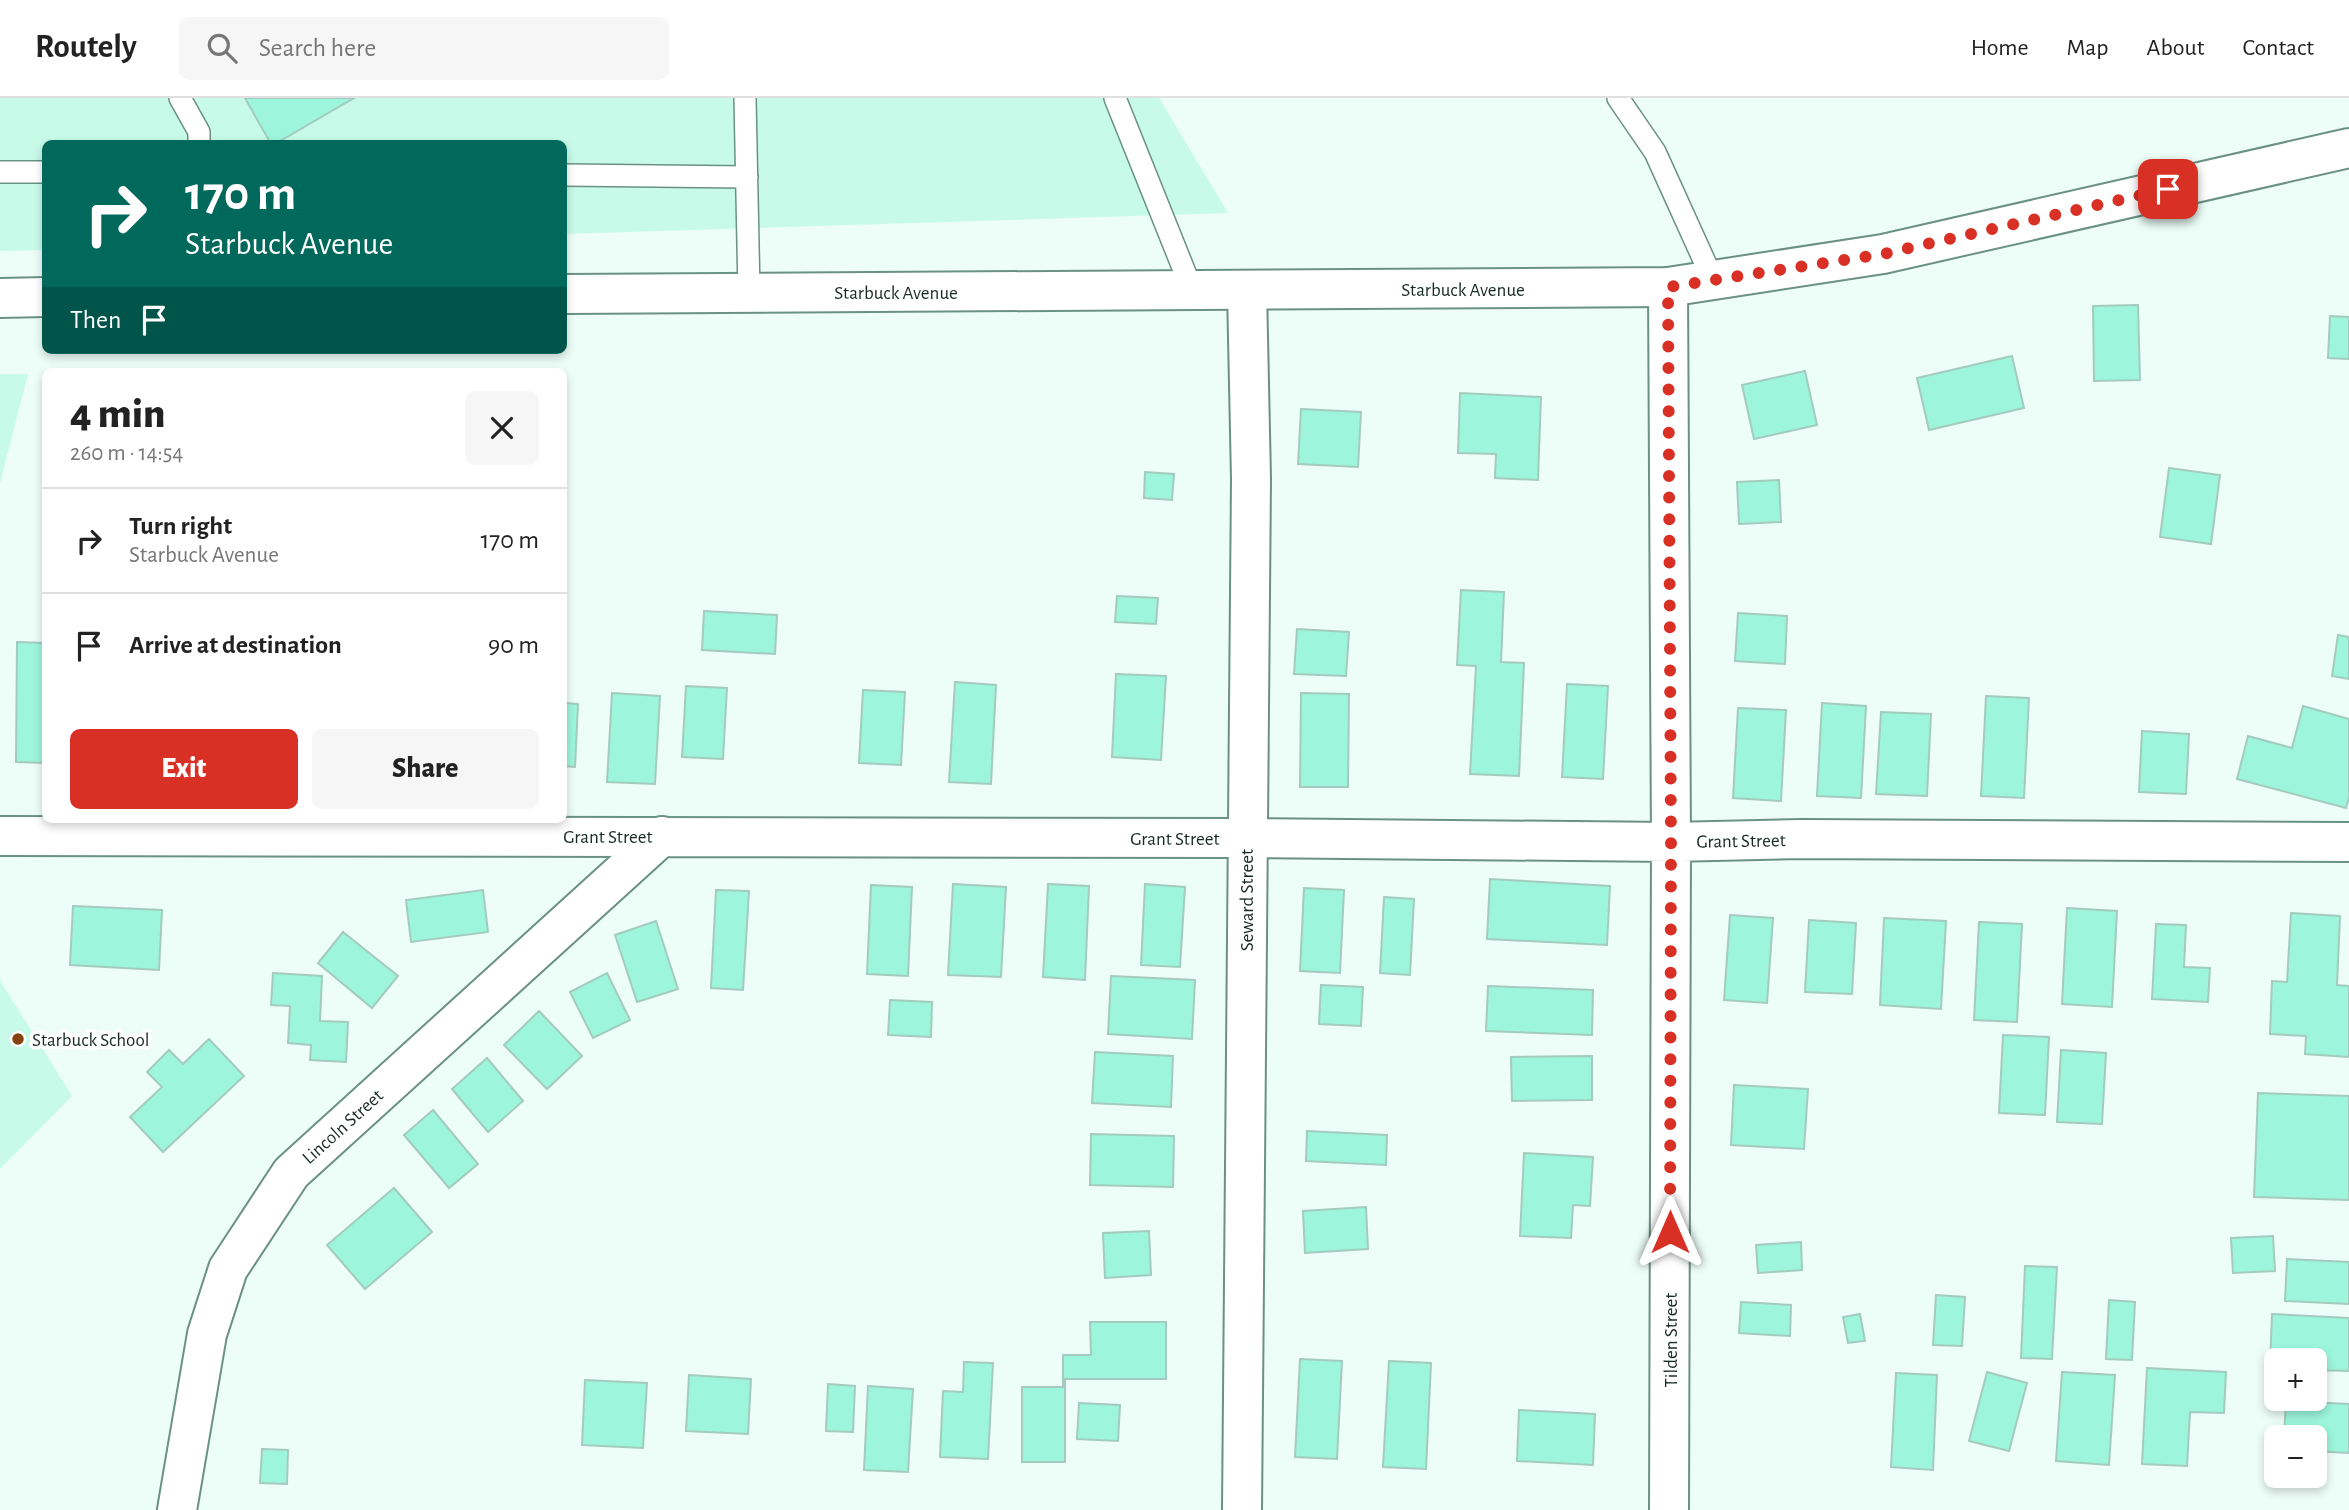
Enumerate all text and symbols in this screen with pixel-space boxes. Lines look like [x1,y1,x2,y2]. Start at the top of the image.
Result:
search box [179,17,669,80]
icon: search [203,29,241,67]
text: Routely [35,31,137,64]
text: Search here [259,35,376,61]
text: Home [1971,36,2029,60]
text: Map [2067,36,2109,60]
text: About [2147,36,2204,60]
text: Contact [2242,36,2314,60]
pin [2138,159,2198,219]
icon: right [70,168,161,259]
text: 170 m [185,170,296,219]
icon: arrive [2149,170,2187,208]
text: Starbuck Avenue [185,228,393,260]
street label: Starbuck Avenue [1401,281,1525,300]
street label: Starbuck Avenue [834,284,958,303]
icon: arrive [135,301,173,339]
text: Then [70,307,121,333]
button: close [465,391,539,465]
text: 4 min [70,393,166,435]
text: 260 m · 14:54 [70,442,183,465]
text: Turn right [129,513,232,539]
icon: right [70,522,108,560]
text: 170 m [480,527,539,553]
text: Starbuck Avenue [129,544,279,567]
icon: arrive [70,627,108,665]
text: Arrive at destination [129,632,342,658]
text: 90 m [488,632,539,658]
button: Exit [70,729,298,809]
button: Share [312,729,539,809]
street label: Grant Street [563,828,653,847]
street label: Grant Street [1130,830,1220,849]
street label: Grant Street [1696,831,1786,852]
street label: Seward Street [1238,849,1257,951]
marker: Starbuck School [10,1031,26,1047]
place label: Starbuck School [32,1031,149,1050]
street label: Lincoln Street [299,1086,387,1168]
position arrow [1633,1195,1707,1269]
street label: Tilden Street [1662,1293,1681,1387]
map controls [2264,1348,2327,1488]
button: + [2264,1348,2327,1411]
button: − [2264,1425,2327,1488]

